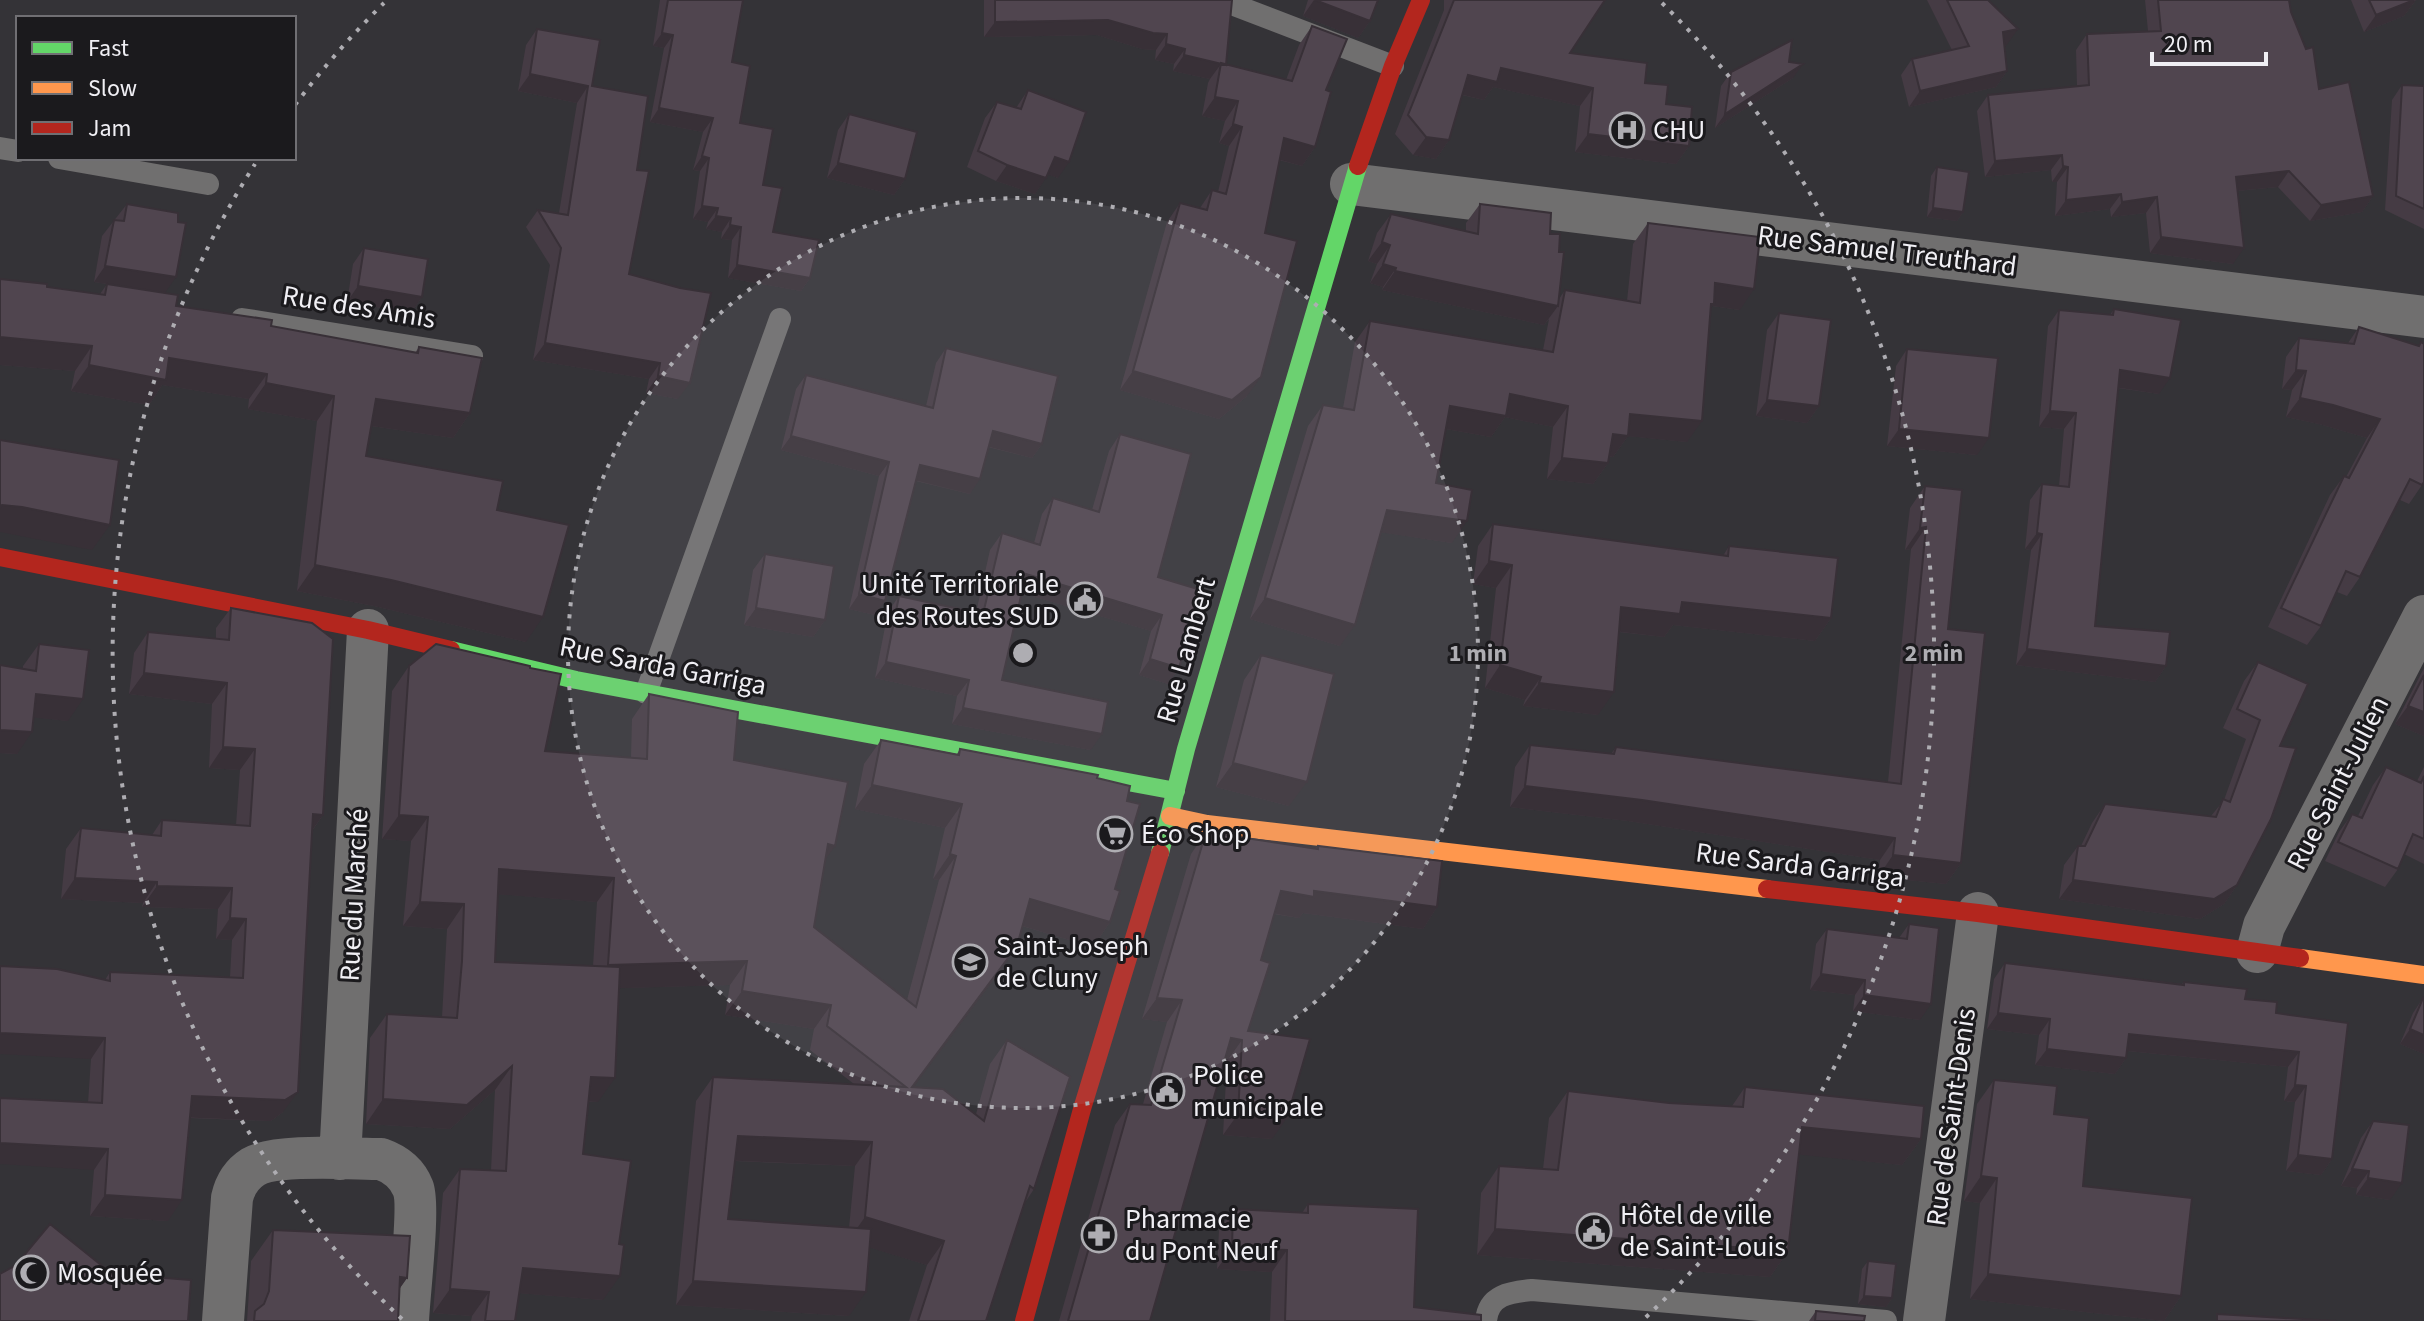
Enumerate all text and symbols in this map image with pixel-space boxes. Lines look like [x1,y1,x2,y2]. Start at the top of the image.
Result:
legend [16,16,296,160]
scale bar [2152,16,2266,66]
text: 20 m [2164,27,2213,62]
text: Fast [88,31,129,66]
text: Slow [88,71,137,106]
place label: CHU [1653,110,1705,150]
text: Jam [88,111,132,146]
hospital icon: CHU [1608,111,1646,149]
street label: Rue Samuel Treuthard [1755,215,2019,287]
street label: Rue des Amis [280,275,438,339]
place label: Unité Territoriale des Routes SUD [861,564,1059,636]
street label: Rue Lambert [1146,572,1226,728]
public building icon: Unité Territoriale des Routes SUD [1066,581,1104,619]
street label: Rue Sarda Garriga [556,626,770,706]
text: 1 min [1449,636,1507,671]
text: 2 min [1905,636,1963,671]
centre of rings [1009,639,1037,667]
street label: Rue Saint-Julien [2277,689,2399,877]
street label: Rue du Marché [330,808,378,982]
place label: Éco Shop [1141,814,1249,854]
supermarket icon: Éco Shop [1096,815,1134,853]
street label: Rue Sarda Garriga [1693,832,1907,898]
place label: Saint-Joseph de Cluny [996,926,1149,998]
school or university icon: Saint-Joseph de Cluny [951,943,989,981]
street label: Rue de Saint-Denis [1916,1006,1986,1228]
place label: Police municipale [1193,1055,1324,1127]
public building icon: Police municipale [1148,1072,1186,1110]
place label: Hôtel de ville de Saint-Louis [1620,1195,1786,1267]
place label: Pharmacie du Pont Neuf [1125,1199,1278,1271]
public building icon: Hôtel de ville de Saint-Louis [1575,1212,1613,1250]
pharmacy icon: Pharmacie du Pont Neuf [1080,1216,1118,1254]
place label: Mosquée [57,1253,163,1293]
mosque icon: Mosquée [12,1254,50,1292]

